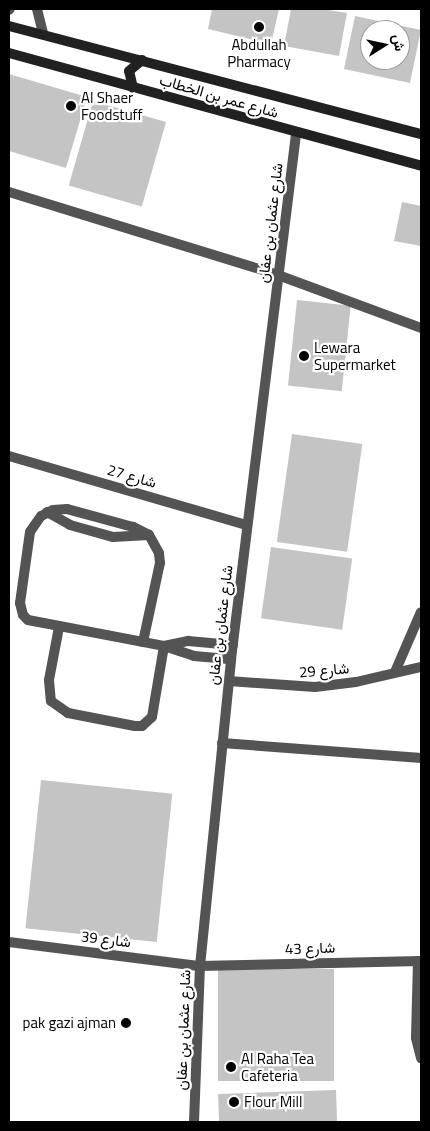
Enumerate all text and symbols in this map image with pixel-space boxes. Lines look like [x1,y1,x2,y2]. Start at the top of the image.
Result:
north arrow [360,20,410,70]
marker: Abdullah Pharmacy [253,21,265,33]
text: ش [387,32,411,53]
place label: Abdullah Pharmacy [227,35,291,70]
street label: شارع عمر بن الخطاب [158,70,280,122]
place label: Al Shaer Foodstuff [81,88,143,123]
marker: Al Shaer Foodstuff [65,100,77,112]
street label: شارع عثمان بن عفان [254,162,286,284]
place label: Lewara Supermarket [314,338,396,373]
marker: Lewara Supermarket [298,350,310,362]
street label: شارع 27 [105,460,159,492]
street label: شارع عثمان بن عفان [204,564,236,686]
street label: شارع 29 [298,659,350,681]
street label: شارع 39 [80,927,132,951]
street label: شارع 43 [285,938,335,958]
street label: شارع عثمان بن عفان [172,969,194,1091]
place label: pak gazi ajman [23,1014,116,1032]
marker: pak gazi ajman [120,1017,132,1029]
place label: Al Raha Tea Cafeteria [241,1049,314,1084]
marker: Al Raha Tea Cafeteria [225,1061,237,1073]
place label: Flour Mill [244,1093,303,1111]
marker: Flour Mill [228,1096,240,1108]

